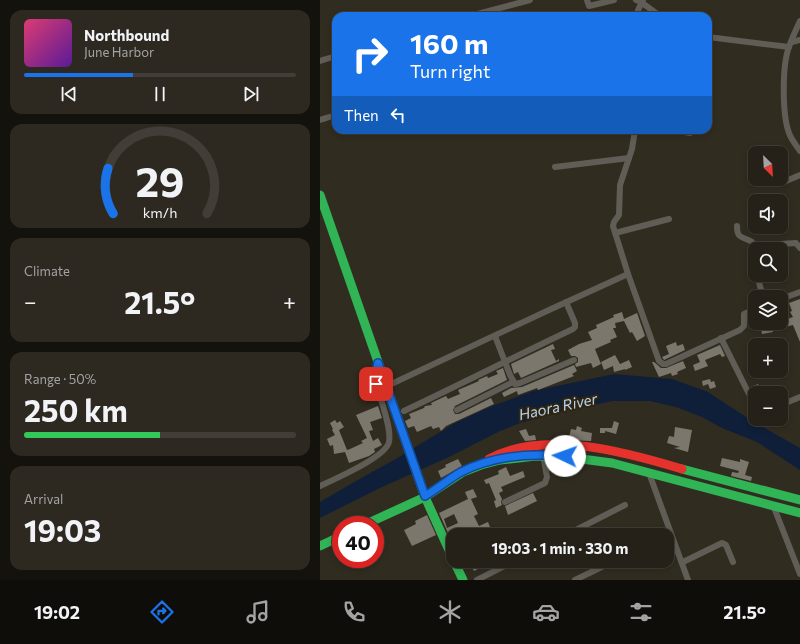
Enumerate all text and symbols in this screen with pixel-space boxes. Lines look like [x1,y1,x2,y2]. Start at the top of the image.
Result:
text: Northbound [84,26,169,44]
text: 160 m [410,26,488,60]
icon: right [344,28,396,80]
text: June Harbor [84,44,154,60]
text: Turn right [410,60,490,82]
icon: previous [58,83,80,105]
icon: pause [149,83,171,105]
icon: next [240,83,262,105]
icon: left [387,104,409,126]
text: Then [344,106,379,124]
north arrow [748,146,788,186]
map controls [748,146,788,426]
text: 29 [135,155,185,206]
button: sound [748,194,788,234]
text: km/h [143,203,177,221]
button: search [748,242,788,282]
text: Climate [24,263,70,279]
text: 21.5° [124,283,195,320]
text: − [24,288,37,315]
text: + [283,288,296,315]
button: layers [748,290,788,330]
button: + [748,338,788,378]
pin [359,367,393,401]
text: Range · 50% [24,371,96,387]
icon: arrive [365,373,387,395]
button: − [748,386,788,426]
water label: Haora River [517,389,600,423]
text: 250 km [24,391,128,428]
position arrow [544,435,586,477]
text: Arrival [24,491,63,507]
text: 19:03 [24,511,101,548]
speed limit sign: 40 [332,516,384,568]
text: 19:03 · 1 min · 330 m [492,539,628,557]
icon: directions [148,598,176,626]
icon: music [244,598,272,626]
icon: phone [340,598,368,626]
icon: climate [436,598,464,626]
icon: car [532,598,560,626]
icon: filters [627,598,655,626]
text: 19:02 [34,601,80,623]
text: 21.5° [723,601,766,623]

